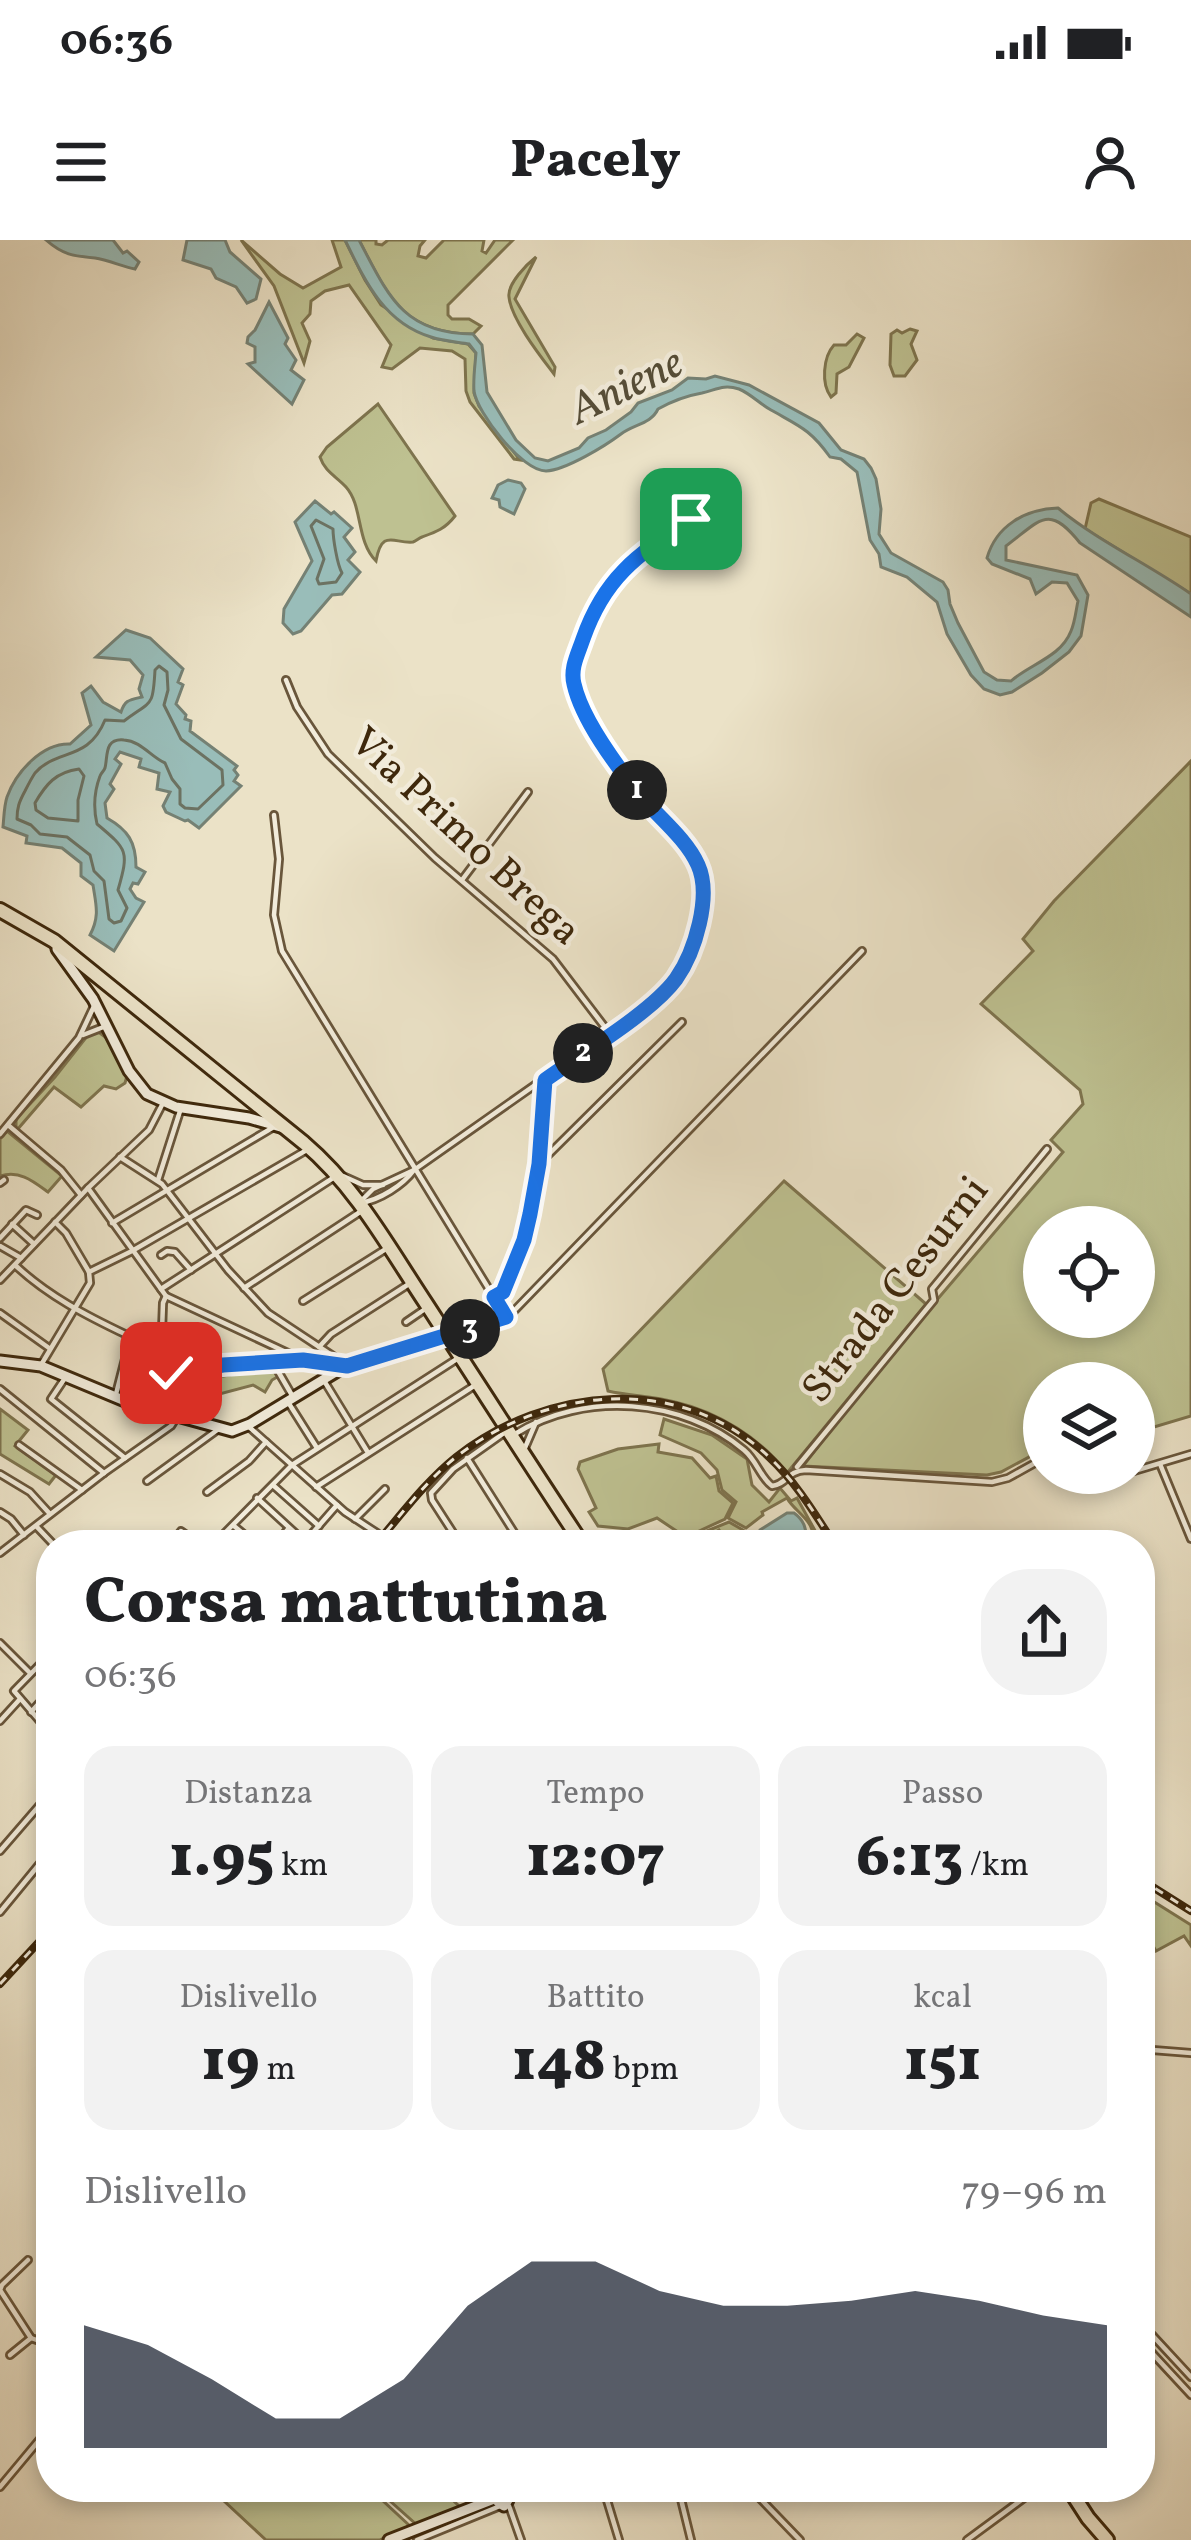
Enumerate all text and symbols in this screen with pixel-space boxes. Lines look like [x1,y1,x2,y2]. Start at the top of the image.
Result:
text: 06:36 [60,11,173,74]
text: Pacely [510,125,681,200]
icon: menu [48,129,114,195]
icon: person [1077,129,1143,195]
water label: Aniene [557,333,695,444]
pin [640,468,742,570]
icon: arrive [658,486,724,552]
street label: Via Primo Brega [335,715,593,961]
pin: 1 [607,760,667,820]
text: 1 [630,767,644,813]
pin: 2 [553,1023,613,1083]
text: 2 [574,1030,592,1076]
street label: Strada Cesurni [789,1165,1005,1417]
map controls [1023,1206,1155,1494]
button: locate [1023,1206,1155,1338]
pin: 3 [440,1299,500,1359]
text: 3 [462,1306,478,1352]
pin [120,1322,222,1424]
icon: check [138,1340,204,1406]
button: layers [1023,1362,1155,1494]
text: Corsa mattutina [84,1559,608,1651]
button: share [981,1569,1107,1695]
text: 06:36 [84,1650,177,1704]
text: Distanza [184,1772,313,1818]
text: Tempo [546,1772,645,1818]
text: Passo [902,1772,983,1818]
text: 1.95 [169,1818,274,1901]
text: 12:07 [526,1818,665,1901]
text: 6:13 [856,1818,963,1901]
text: km [274,1844,328,1890]
text: /km [963,1844,1029,1890]
text: Dislivello [180,1976,317,2022]
text: Battito [546,1976,645,2022]
text: kcal [913,1976,972,2022]
text: 19 [201,2022,260,2105]
text: 148 [512,2022,606,2105]
text: 151 [904,2022,981,2105]
text: m [260,2048,296,2094]
text: bpm [606,2048,679,2094]
text: Dislivello [84,2166,247,2220]
text: 79–96 m [961,2166,1107,2220]

